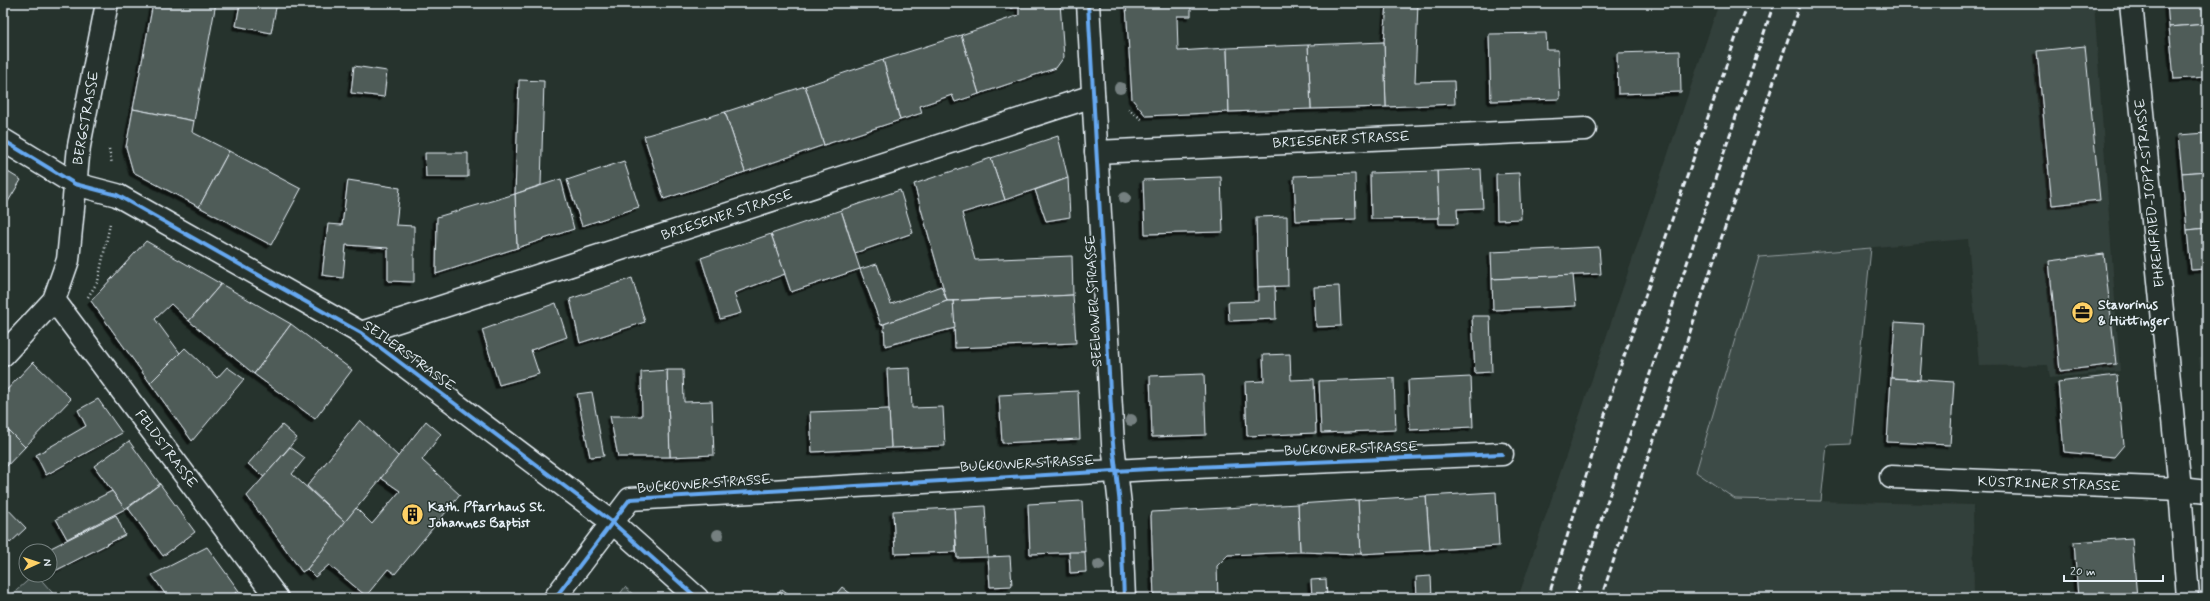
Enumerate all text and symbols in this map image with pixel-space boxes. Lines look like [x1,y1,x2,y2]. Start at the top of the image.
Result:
street label: BERGSTRASSE [69,70,103,166]
street label: EHRENFRIED-JOPP-STRASSE [2131,98,2169,288]
street label: BRIESENER STRASSE [1272,127,1410,153]
street label: BRIESENER STRASSE [659,185,795,245]
street label: SEELOWER STRASSE [1082,234,1106,368]
place label: Stavorinus & Hüttinger [2098,296,2170,333]
office icon: Stavorinus & Hüttinger [2070,300,2096,326]
street label: SEILERSTRASSE [359,317,459,396]
street label: FELDSTRASSE [131,406,201,492]
street label: BUCKOWER STRASSE [1284,438,1418,460]
street label: BUCKOWER STRASSE [960,452,1094,476]
street label: BUCKOWER STRASSE [636,470,772,498]
street label: KÜSTRINER STRASSE [1977,473,2121,495]
place label: Kath. Pfarrhaus St. Johannes Baptist [428,498,545,532]
building icon: Kath. Pfarrhaus St. Johannes Baptist [399,502,425,528]
north arrow [18,543,58,583]
scale bar [2064,557,2163,583]
text: N [40,559,54,567]
text: 20 m [2070,564,2096,580]

